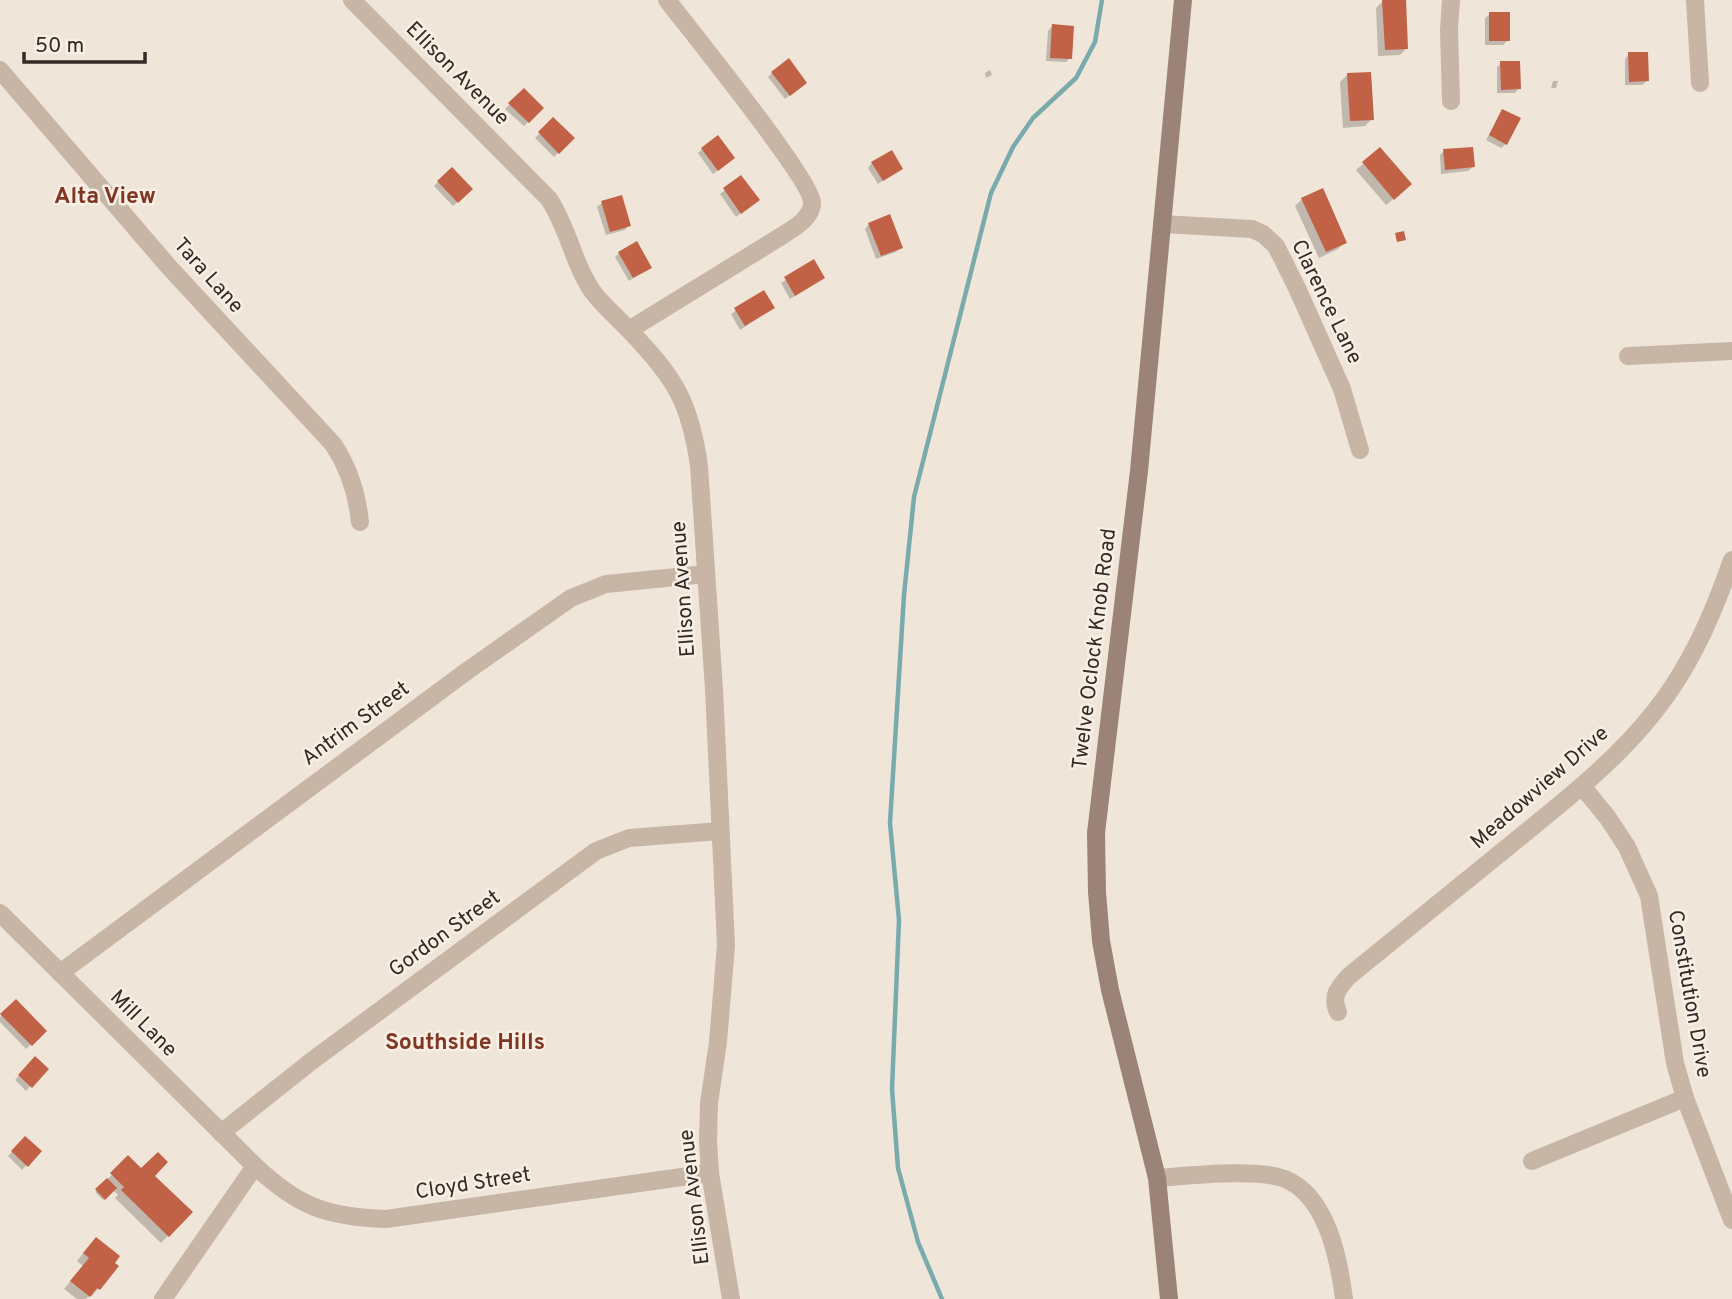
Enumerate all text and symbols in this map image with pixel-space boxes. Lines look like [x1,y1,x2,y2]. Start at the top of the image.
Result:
street label: Ellison Avenue [399,16,515,132]
scale bar [24,21,145,65]
text: 50 m [35,33,84,60]
district label: Alta View [54,183,156,212]
street label: Tara Lane [167,233,249,319]
street label: Clarence Lane [1284,235,1368,369]
street label: Ellison Avenue [666,520,702,658]
street label: Twelve Oclock Knob Road [1067,527,1123,771]
street label: Antrim Street [297,676,415,772]
street label: Meadowview Drive [1465,721,1615,855]
street label: Gordon Street [384,884,506,984]
street label: Constitution Drive [1661,908,1717,1080]
street label: Mill Lane [104,985,182,1063]
district label: Southside Hills [385,1029,545,1058]
street label: Ellison Avenue [673,1128,717,1266]
street label: Cloyd Street [413,1162,533,1206]

